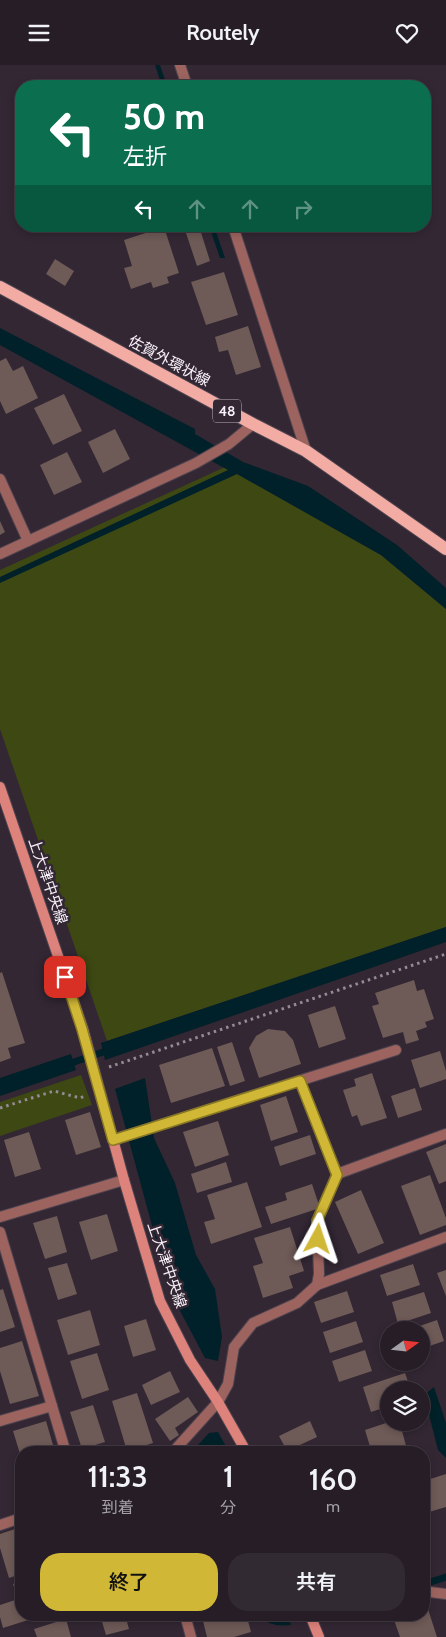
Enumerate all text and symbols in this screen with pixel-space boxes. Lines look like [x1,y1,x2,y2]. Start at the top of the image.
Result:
icon: menu [25,19,53,47]
text: Routely [186,19,260,46]
icon: heart [393,19,421,47]
text: 50 m [123,95,205,138]
icon: left [40,100,105,165]
text: 左折 [123,143,167,170]
icon: left [130,195,158,223]
icon: ahead [183,195,211,223]
icon: ahead [236,195,264,223]
icon: right [289,195,317,223]
street label: 佐賀外環状線 [125,332,213,390]
road number: 48 [213,399,241,423]
street label: 上大津中央線 [25,836,71,926]
pin [44,956,86,998]
icon: arrive [51,963,79,991]
position arrow [291,1212,343,1264]
street label: 上大津中央線 [144,1220,190,1310]
north arrow [380,1321,430,1371]
map controls [380,1321,430,1431]
button: layers [380,1381,430,1431]
text: 11:33 [88,1458,148,1495]
text: 1 [223,1458,234,1495]
text: 160 [309,1461,357,1498]
text: m [326,1497,340,1516]
text: 到着 [102,1498,134,1517]
text: 分 [220,1498,236,1517]
button: 終了 [40,1553,218,1611]
button: 共有 [228,1553,405,1611]

